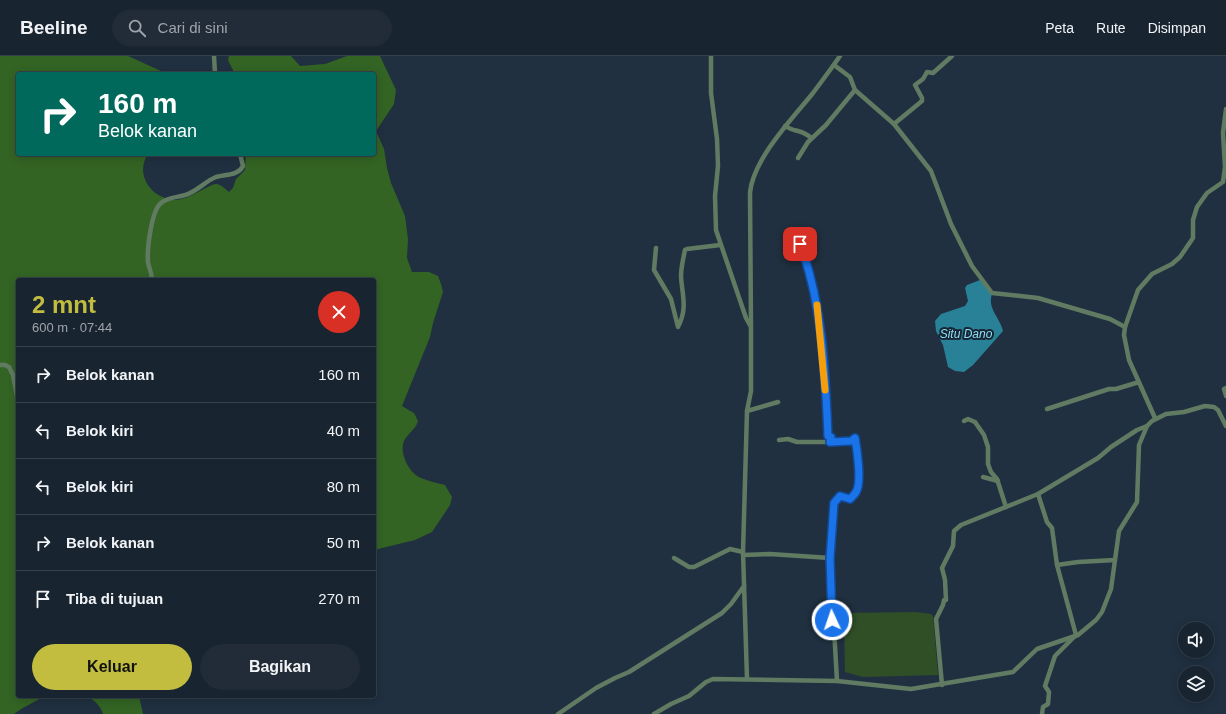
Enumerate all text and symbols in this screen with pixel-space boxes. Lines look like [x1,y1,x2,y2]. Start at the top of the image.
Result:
search box [112,10,392,46]
text: Beeline [20,17,88,38]
icon: search [126,17,148,39]
text: Cari di sini [158,19,228,36]
text: Peta [1045,20,1074,36]
text: Rute [1096,20,1126,36]
text: Disimpan [1148,20,1206,36]
icon: right [32,88,84,140]
text: 160 m [98,88,177,119]
text: Belok kanan [98,121,197,141]
pin [783,227,817,261]
icon: arrive [789,233,811,255]
text: 2 mnt [32,291,96,318]
button: close [318,291,360,333]
text: 600 m · 07:44 [32,320,112,335]
water label: Situ Dano [940,327,993,341]
icon: right [32,364,54,386]
text: Belok kanan [66,366,154,383]
text: 160 m [318,366,360,383]
icon: left [32,420,54,442]
text: Belok kiri [66,422,134,439]
text: 40 m [327,422,360,439]
icon: left [32,476,54,498]
text: Belok kiri [66,478,134,495]
text: 80 m [327,478,360,495]
icon: right [32,532,54,554]
text: Belok kanan [66,534,154,551]
text: 50 m [327,534,360,551]
icon: arrive [32,588,54,610]
text: Tiba di tujuan [66,590,163,607]
text: 270 m [318,590,360,607]
position arrow [811,599,853,641]
map controls [1178,622,1214,702]
button: sound [1178,622,1214,658]
button: Keluar [32,644,192,690]
button: Bagikan [200,644,360,690]
button: layers [1178,666,1214,702]

